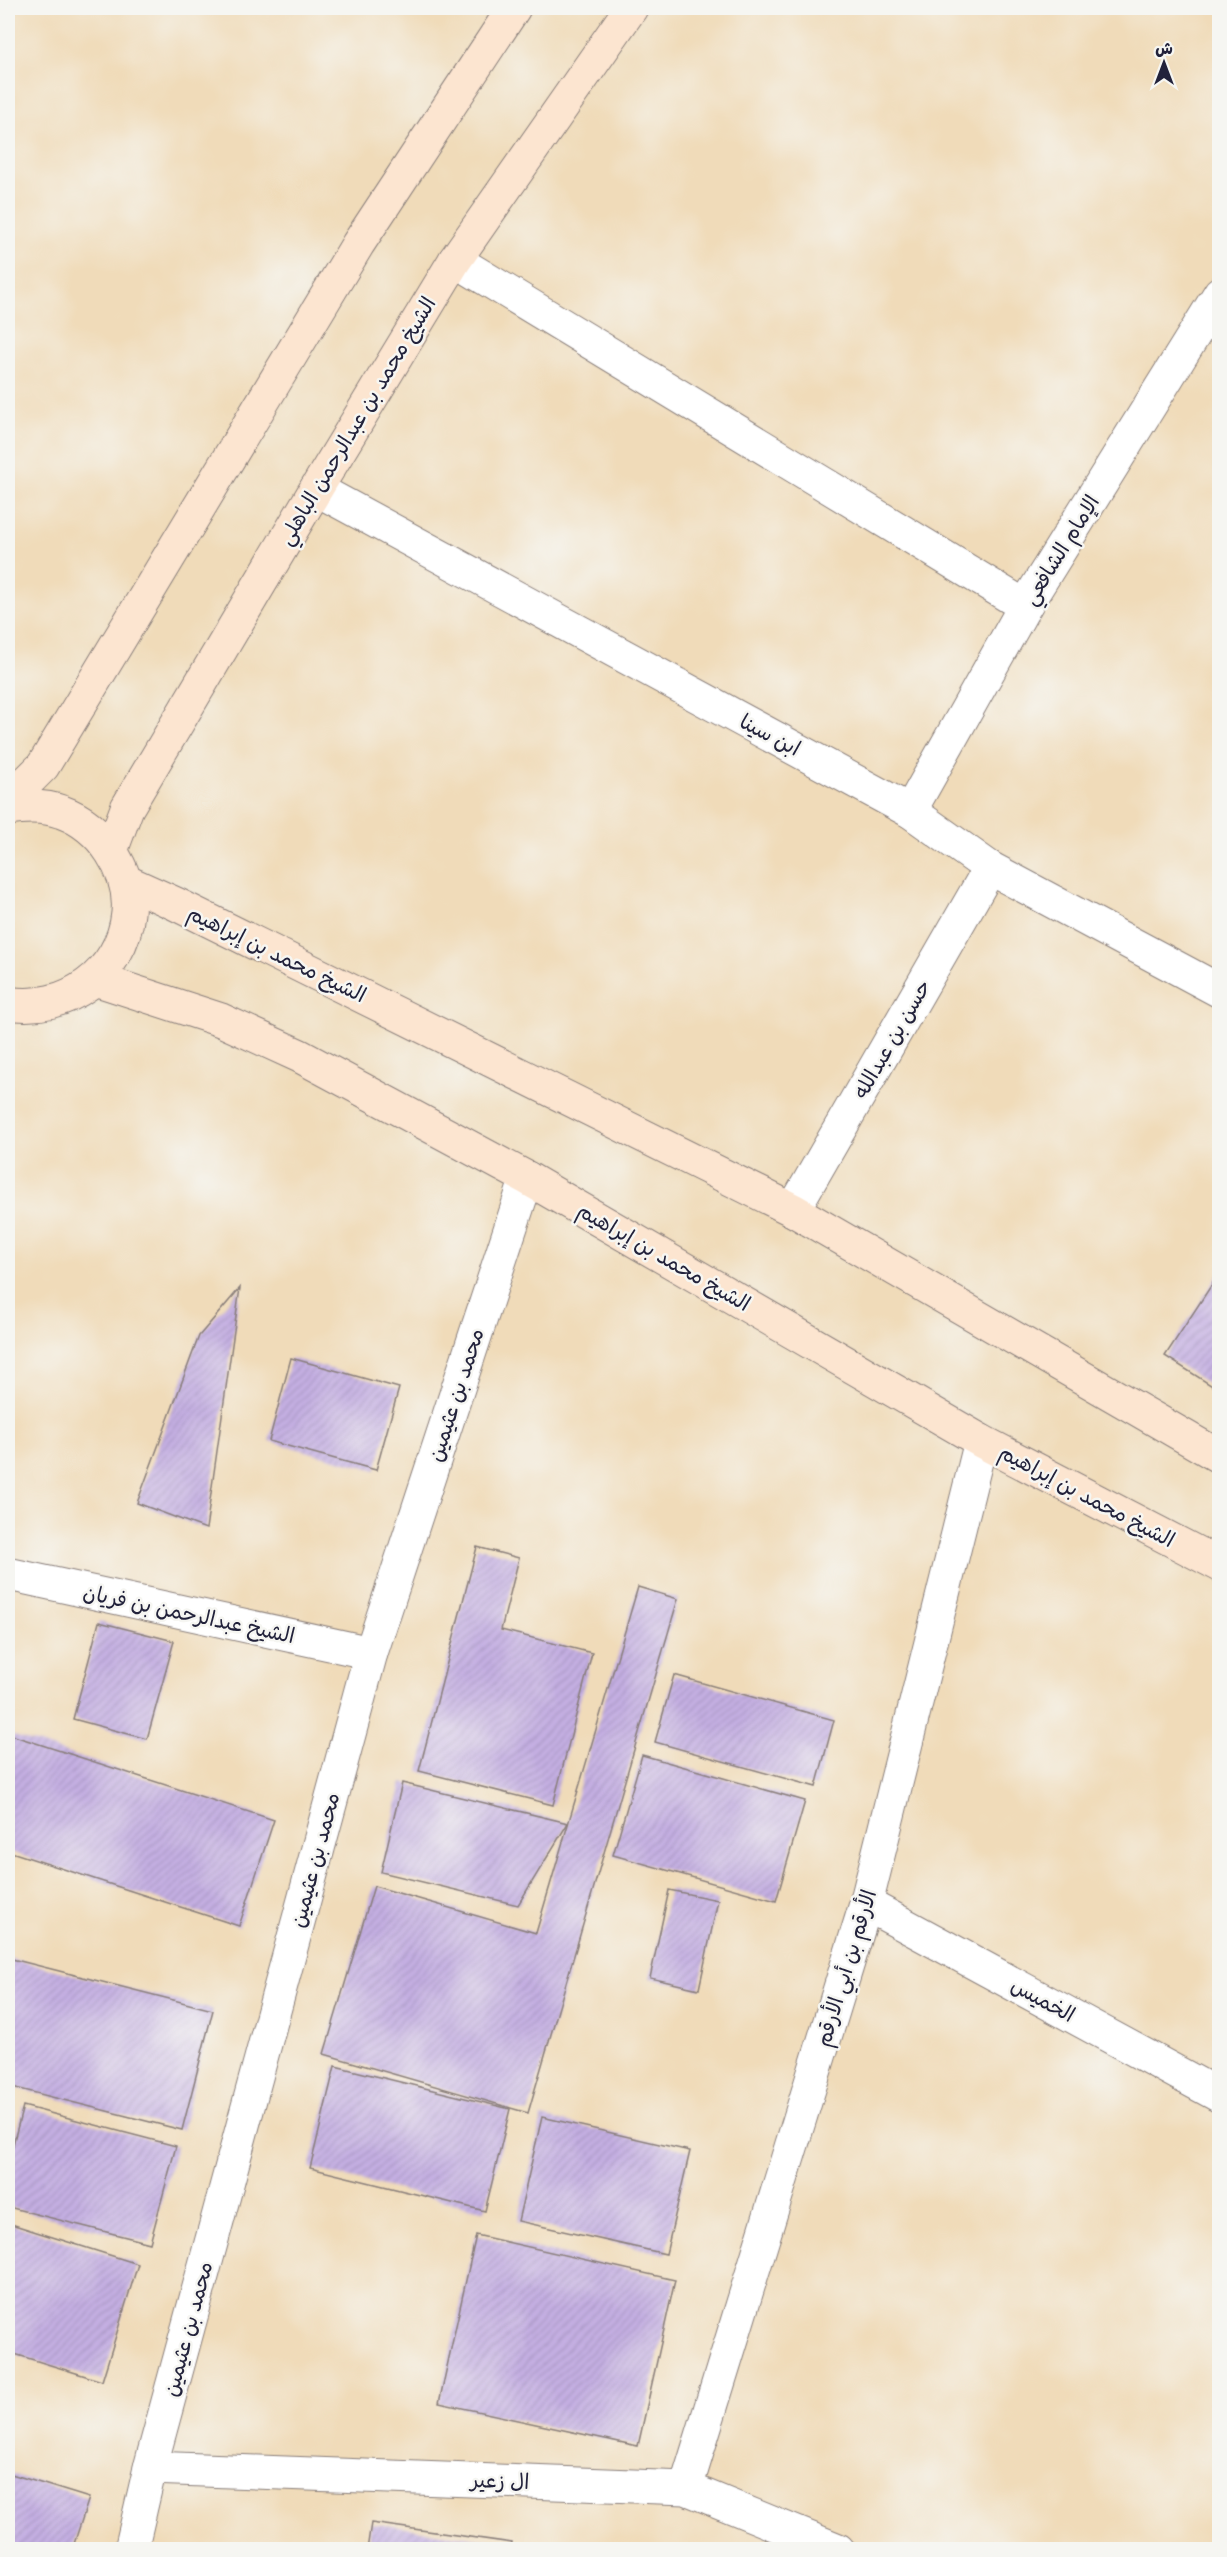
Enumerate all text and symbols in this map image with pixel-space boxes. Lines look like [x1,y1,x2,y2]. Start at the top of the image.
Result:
north arrow [1134,33,1194,93]
text: ش [1155,38,1173,62]
street label: الشيخ محمد بن عبدالرحمن الباهلي [272,292,447,553]
street label: الإمام الشافعي [1017,490,1110,613]
street label: ابن سينا [733,708,805,765]
street label: الشيخ محمد بن إبراهيم [182,900,370,1012]
street label: حسن بن عبدالله [847,975,940,1105]
street label: الشيخ محمد بن إبراهيم [571,1197,755,1320]
street label: محمد بن عثيمين [422,1325,494,1466]
street label: الشيخ محمد بن إبراهيم [993,1439,1179,1557]
street label: الشيخ عبدالرحمن بن فريان [80,1579,297,1653]
street label: محمد بن عثيمين [285,1790,349,1931]
street label: الأرقم بن أبي الأرقم [809,1886,888,2051]
street label: الخميس [1005,1972,1079,2032]
street label: محمد بن عثيمين [158,2259,222,2400]
street label: ال زعير [468,2467,530,2499]

